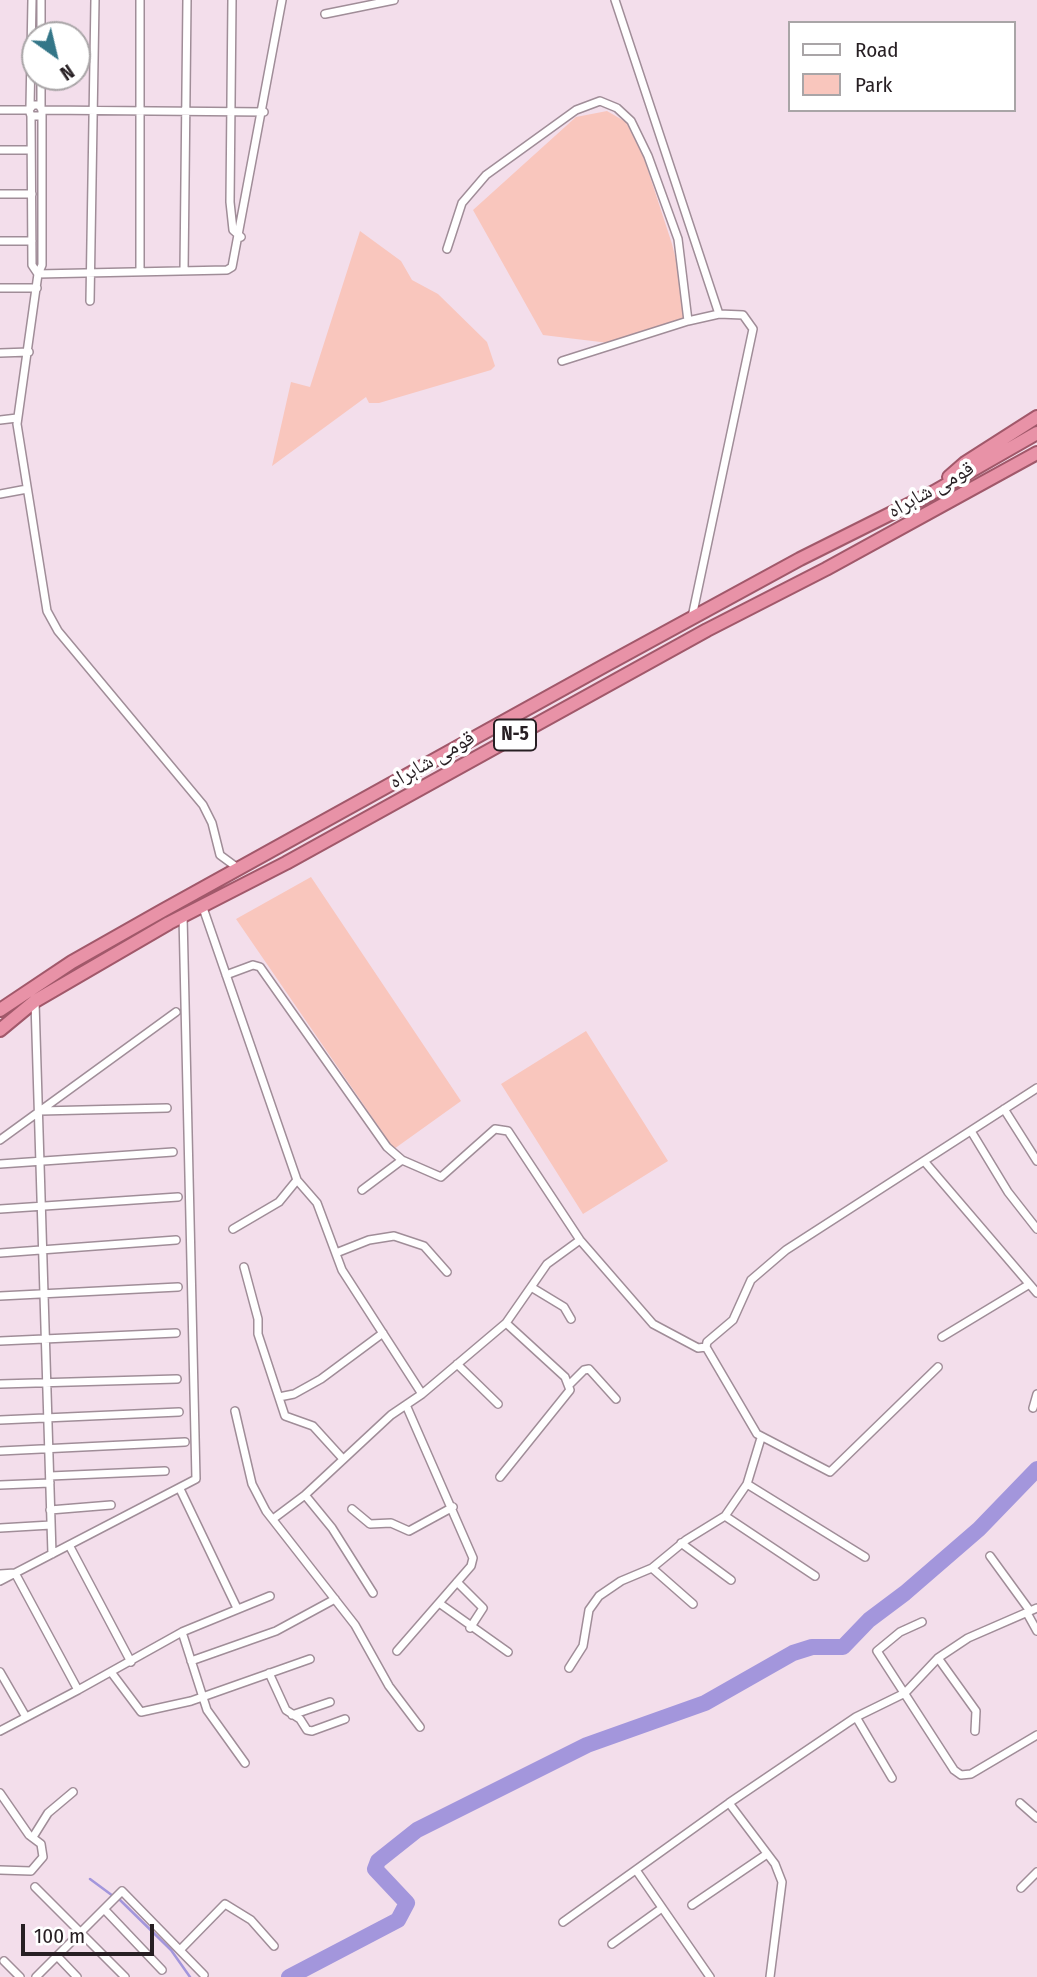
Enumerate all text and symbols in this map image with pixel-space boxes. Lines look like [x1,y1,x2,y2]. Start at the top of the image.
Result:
north arrow [21,21,91,91]
legend [788,21,1016,112]
text: Road [855,37,899,63]
text: N [56,59,78,85]
text: Park [855,72,892,98]
street label: قومی شاہراہ [884,456,978,524]
road number: N-5 [494,720,536,750]
street label: قومی شاہراہ [385,725,479,795]
scale bar [24,1910,158,1954]
text: 100 m [34,1923,85,1949]

